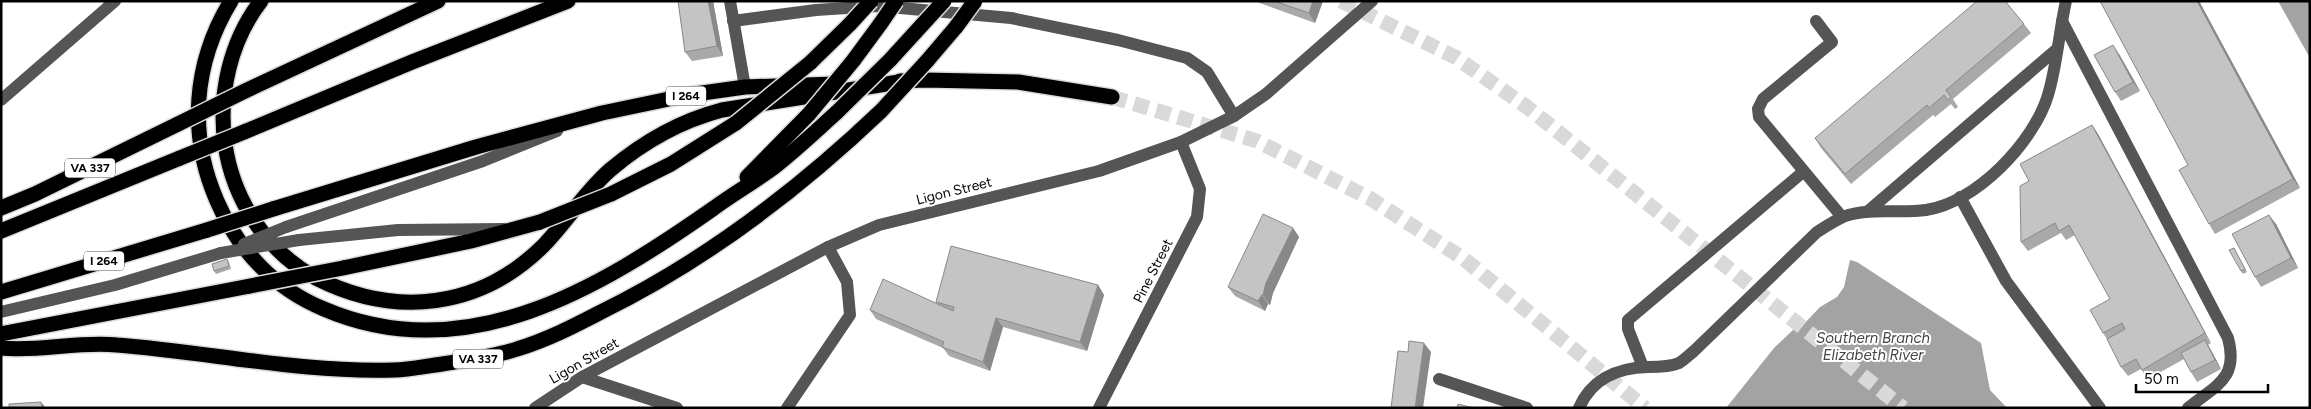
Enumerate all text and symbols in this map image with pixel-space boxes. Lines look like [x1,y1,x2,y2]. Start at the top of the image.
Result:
road number: I 264 [666,86,706,105]
road number: VA 337 [65,158,115,178]
street label: Ligon Street [914,173,994,209]
street label: Pine Street [1130,236,1176,306]
road number: I 264 [84,252,124,270]
water label: Southern Branch Elizabeth River [1816,329,1930,364]
street label: Ligon Street [546,334,622,388]
road number: VA 337 [453,349,503,368]
scale bar [2136,362,2268,394]
text: 50 m [2144,370,2179,388]

